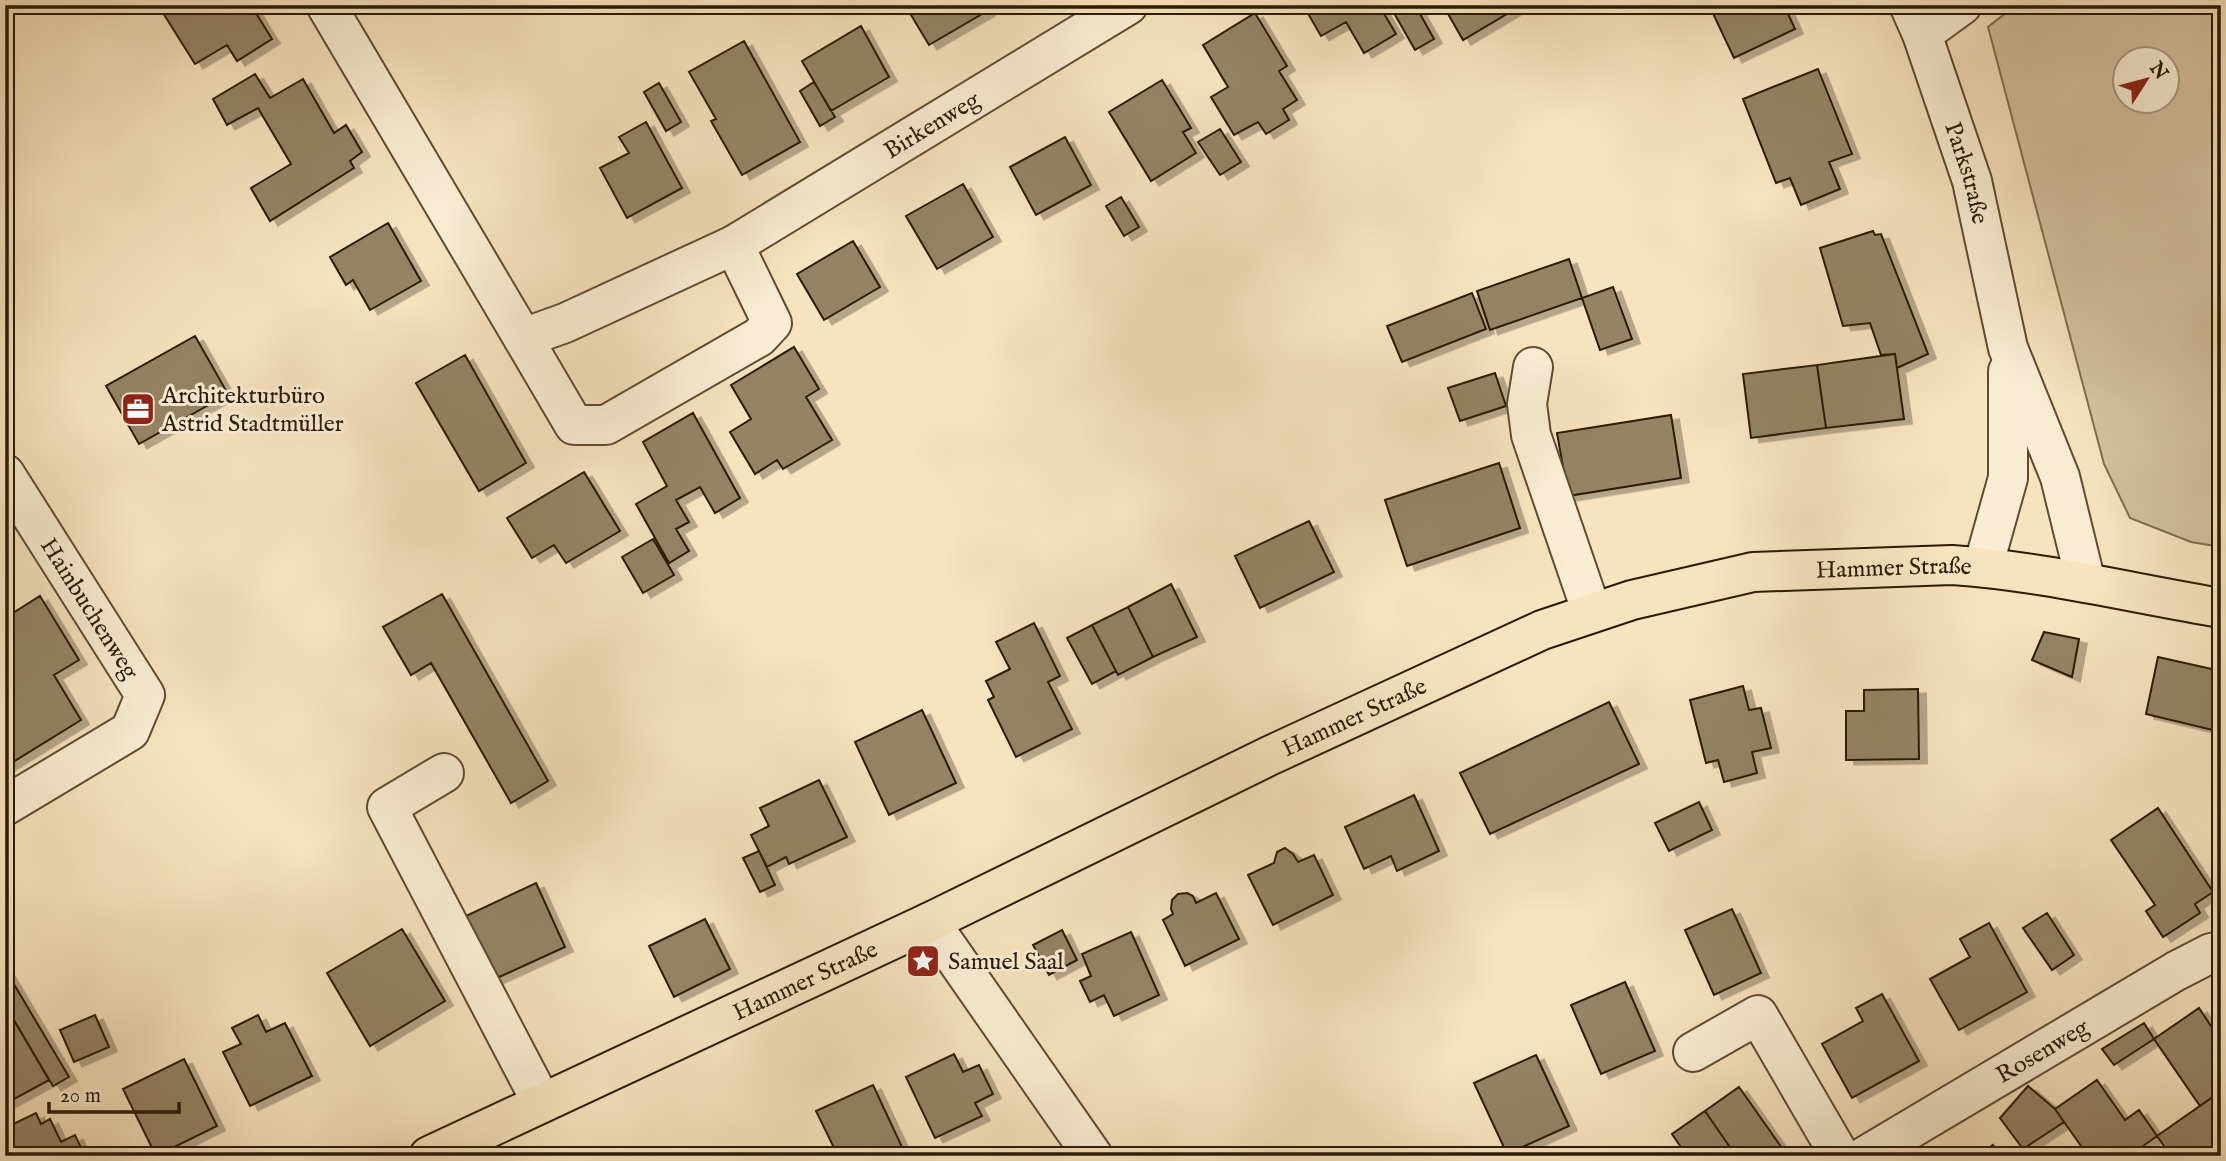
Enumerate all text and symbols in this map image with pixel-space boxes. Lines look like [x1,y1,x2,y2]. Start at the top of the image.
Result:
north arrow [2110,46,2180,116]
text: N [2143,57,2173,85]
street label: Birkenweg [879,84,987,167]
street label: Parkstraße [1936,118,1995,227]
place label: Architekturbüro Astrid Stadtmüller [161,381,344,440]
office icon: Architekturbüro Astrid Stadtmüller [119,390,157,428]
street label: Hainbuchenweg [32,533,146,687]
street label: Hammer Straße [1815,551,1973,587]
street label: Hammer Straße [1277,671,1432,765]
street label: Hammer Straße [728,935,883,1029]
place icon: Samuel Saal [904,942,942,980]
place label: Samuel Saal [948,947,1064,978]
street label: Rosenweg [1991,1012,2096,1092]
scale bar [49,1070,178,1114]
text: 20 m [60,1083,101,1110]

